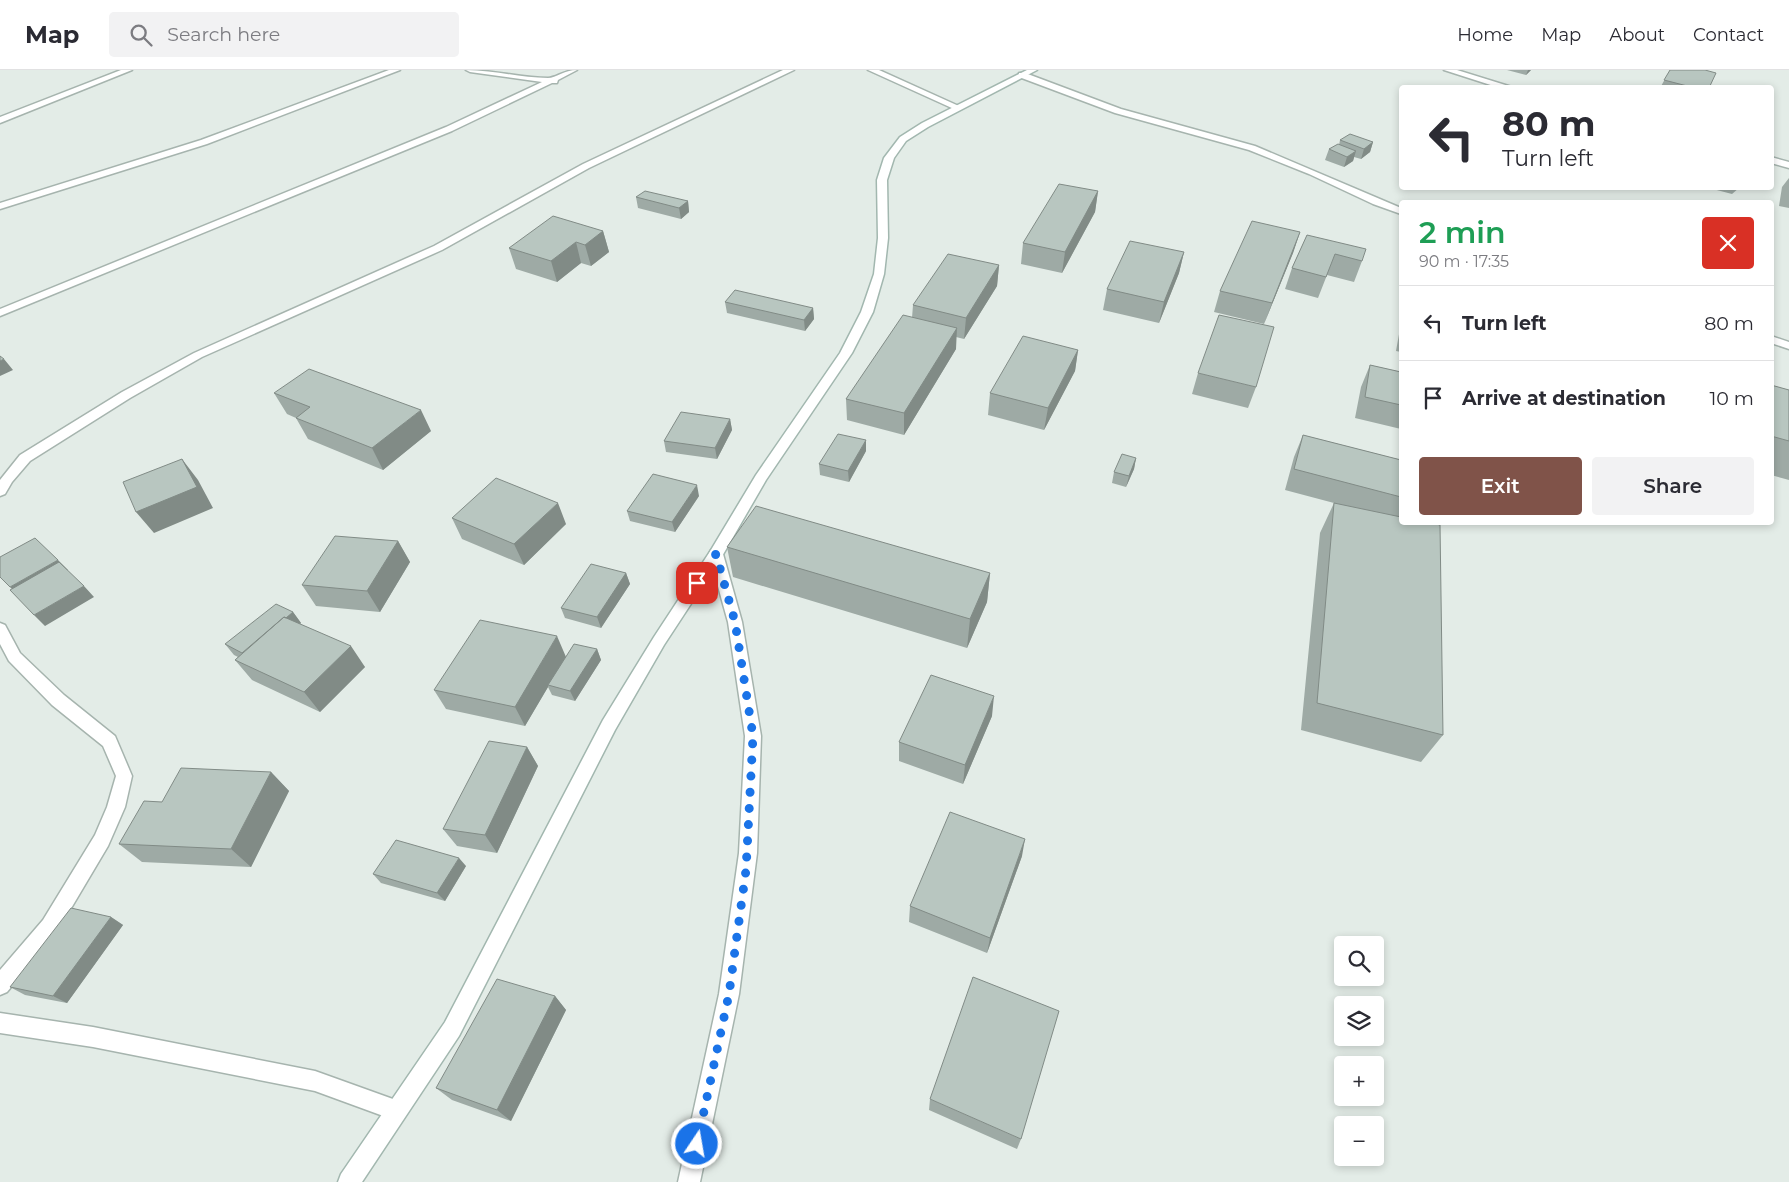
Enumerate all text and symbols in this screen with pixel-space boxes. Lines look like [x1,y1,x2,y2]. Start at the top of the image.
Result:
search box [109,12,459,57]
text: Map [25,20,79,49]
icon: search [127,21,155,49]
text: Search here [167,23,280,46]
text: Home [1457,24,1513,46]
text: Map [1541,24,1581,46]
text: About [1609,24,1665,46]
text: Contact [1693,24,1764,46]
text: 80 m [1502,102,1596,145]
icon: left [1419,105,1484,170]
text: Turn left [1502,145,1594,172]
text: 2 min [1419,214,1506,251]
button: close [1702,217,1754,269]
text: 90 m · 17:35 [1419,252,1509,271]
icon: left [1419,309,1447,337]
text: Turn left [1462,312,1547,335]
text: 80 m [1704,312,1754,335]
icon: arrive [1419,384,1447,412]
text: Arrive at destination [1462,387,1666,410]
text: 10 m [1709,387,1754,410]
button: Exit [1419,457,1582,515]
button: Share [1592,457,1754,515]
pin [676,562,718,604]
icon: arrive [683,569,711,597]
map controls [1334,936,1384,1166]
button: search [1334,936,1384,986]
button: layers [1334,996,1384,1046]
button: + [1334,1056,1384,1106]
button: − [1334,1116,1384,1166]
position arrow [670,1117,722,1169]

